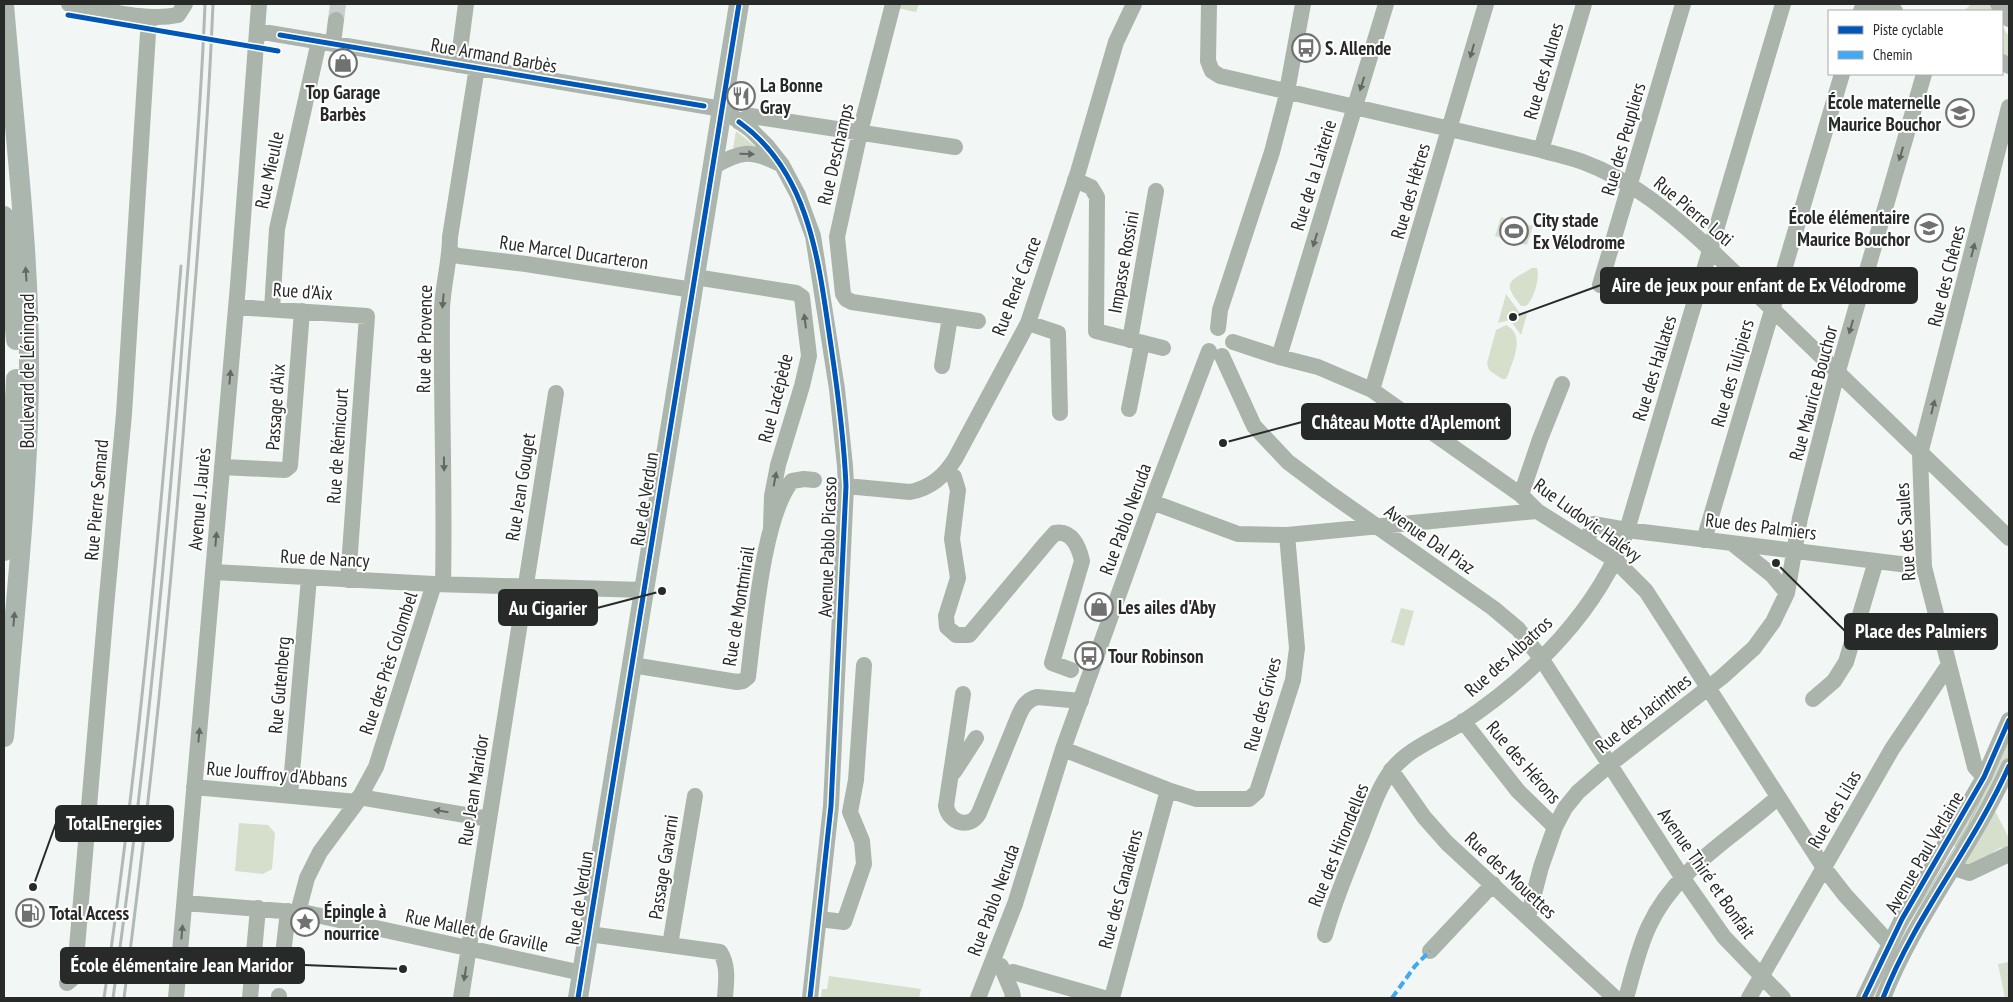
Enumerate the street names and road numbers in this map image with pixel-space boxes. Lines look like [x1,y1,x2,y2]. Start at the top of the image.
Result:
street label: Rue des Aulnes [1518,20,1568,122]
street label: Rue Armand Barbès [429,32,559,78]
street label: Rue des Peupliers [1595,80,1651,198]
street label: Rue Deschamps [812,101,858,207]
street label: Rue de la Laiterie [1285,116,1341,233]
street label: Rue Mieulle [249,129,289,211]
street label: Rue des Hêtres [1385,140,1435,242]
street label: Rue Pierre Loti [1649,171,1739,251]
street label: Impasse Rossini [1102,209,1144,315]
street label: Rue des Chênes [1922,223,1970,329]
street label: Rue Marcel Ducarteron [498,230,650,274]
street label: Rue René Cance [986,233,1046,339]
street label: Rue d'Aix [272,277,334,305]
street label: Rue de Provence [411,284,437,393]
street label: Boulevard de Léningrad [15,294,39,448]
street label: Rue des Hallates [1627,312,1681,424]
street label: Rue des Tulipiers [1705,316,1759,430]
street label: Rue Maurice Bouchor [1783,322,1843,463]
street label: Rue Lacépède [752,351,798,445]
street label: Passage d'Aix [260,363,290,451]
street label: Rue de Rémicourt [321,387,353,505]
street label: Rue Jean Gouget [500,431,540,543]
street label: Rue Pierre Semard [79,438,113,562]
street label: Avenue J. Jaurès [183,447,215,551]
street label: Rue de Verdun [625,450,663,548]
street label: Rue Pablo Neruda [1094,460,1156,578]
street label: Rue Ludovic Halévy [1529,473,1647,568]
street label: Avenue Pablo Picasso [813,476,841,618]
street label: Rue des Saules [1890,482,1920,582]
street label: Avenue Dal Piaz [1380,499,1480,579]
street label: Rue des Palmiers [1704,507,1818,545]
street label: Rue de Nancy [280,544,371,572]
street label: Rue de Montmirail [717,544,759,668]
street label: Rue des Près Colombel [354,588,423,738]
street label: Rue des Albatros [1459,610,1557,702]
street label: Rue Gutenberg [263,635,295,735]
street label: Rue des Grives [1238,654,1286,754]
street label: Rue des Jacinthes [1590,668,1696,758]
street label: Rue des Hérons [1481,716,1567,808]
street label: Rue Jean Maridor [452,732,494,847]
street label: Rue Jouffroy d'Abbans [205,756,349,792]
street label: Rue des Lilas [1802,766,1866,852]
street label: Rue des Hirondelles [1302,780,1374,910]
street label: Avenue Paul Verlaine [1879,786,1969,917]
street label: Avenue Thiré et Bonfait [1653,803,1761,944]
street label: Passage Gavarni [643,813,683,921]
street label: Rue des Mouettes [1460,826,1562,924]
street label: Rue des Canadiens [1093,827,1147,951]
street label: Rue Pablo Neruda [962,841,1024,959]
street label: Rue de Verdun [560,849,598,947]
street label: Rue Mallet de Graville [403,903,551,957]

